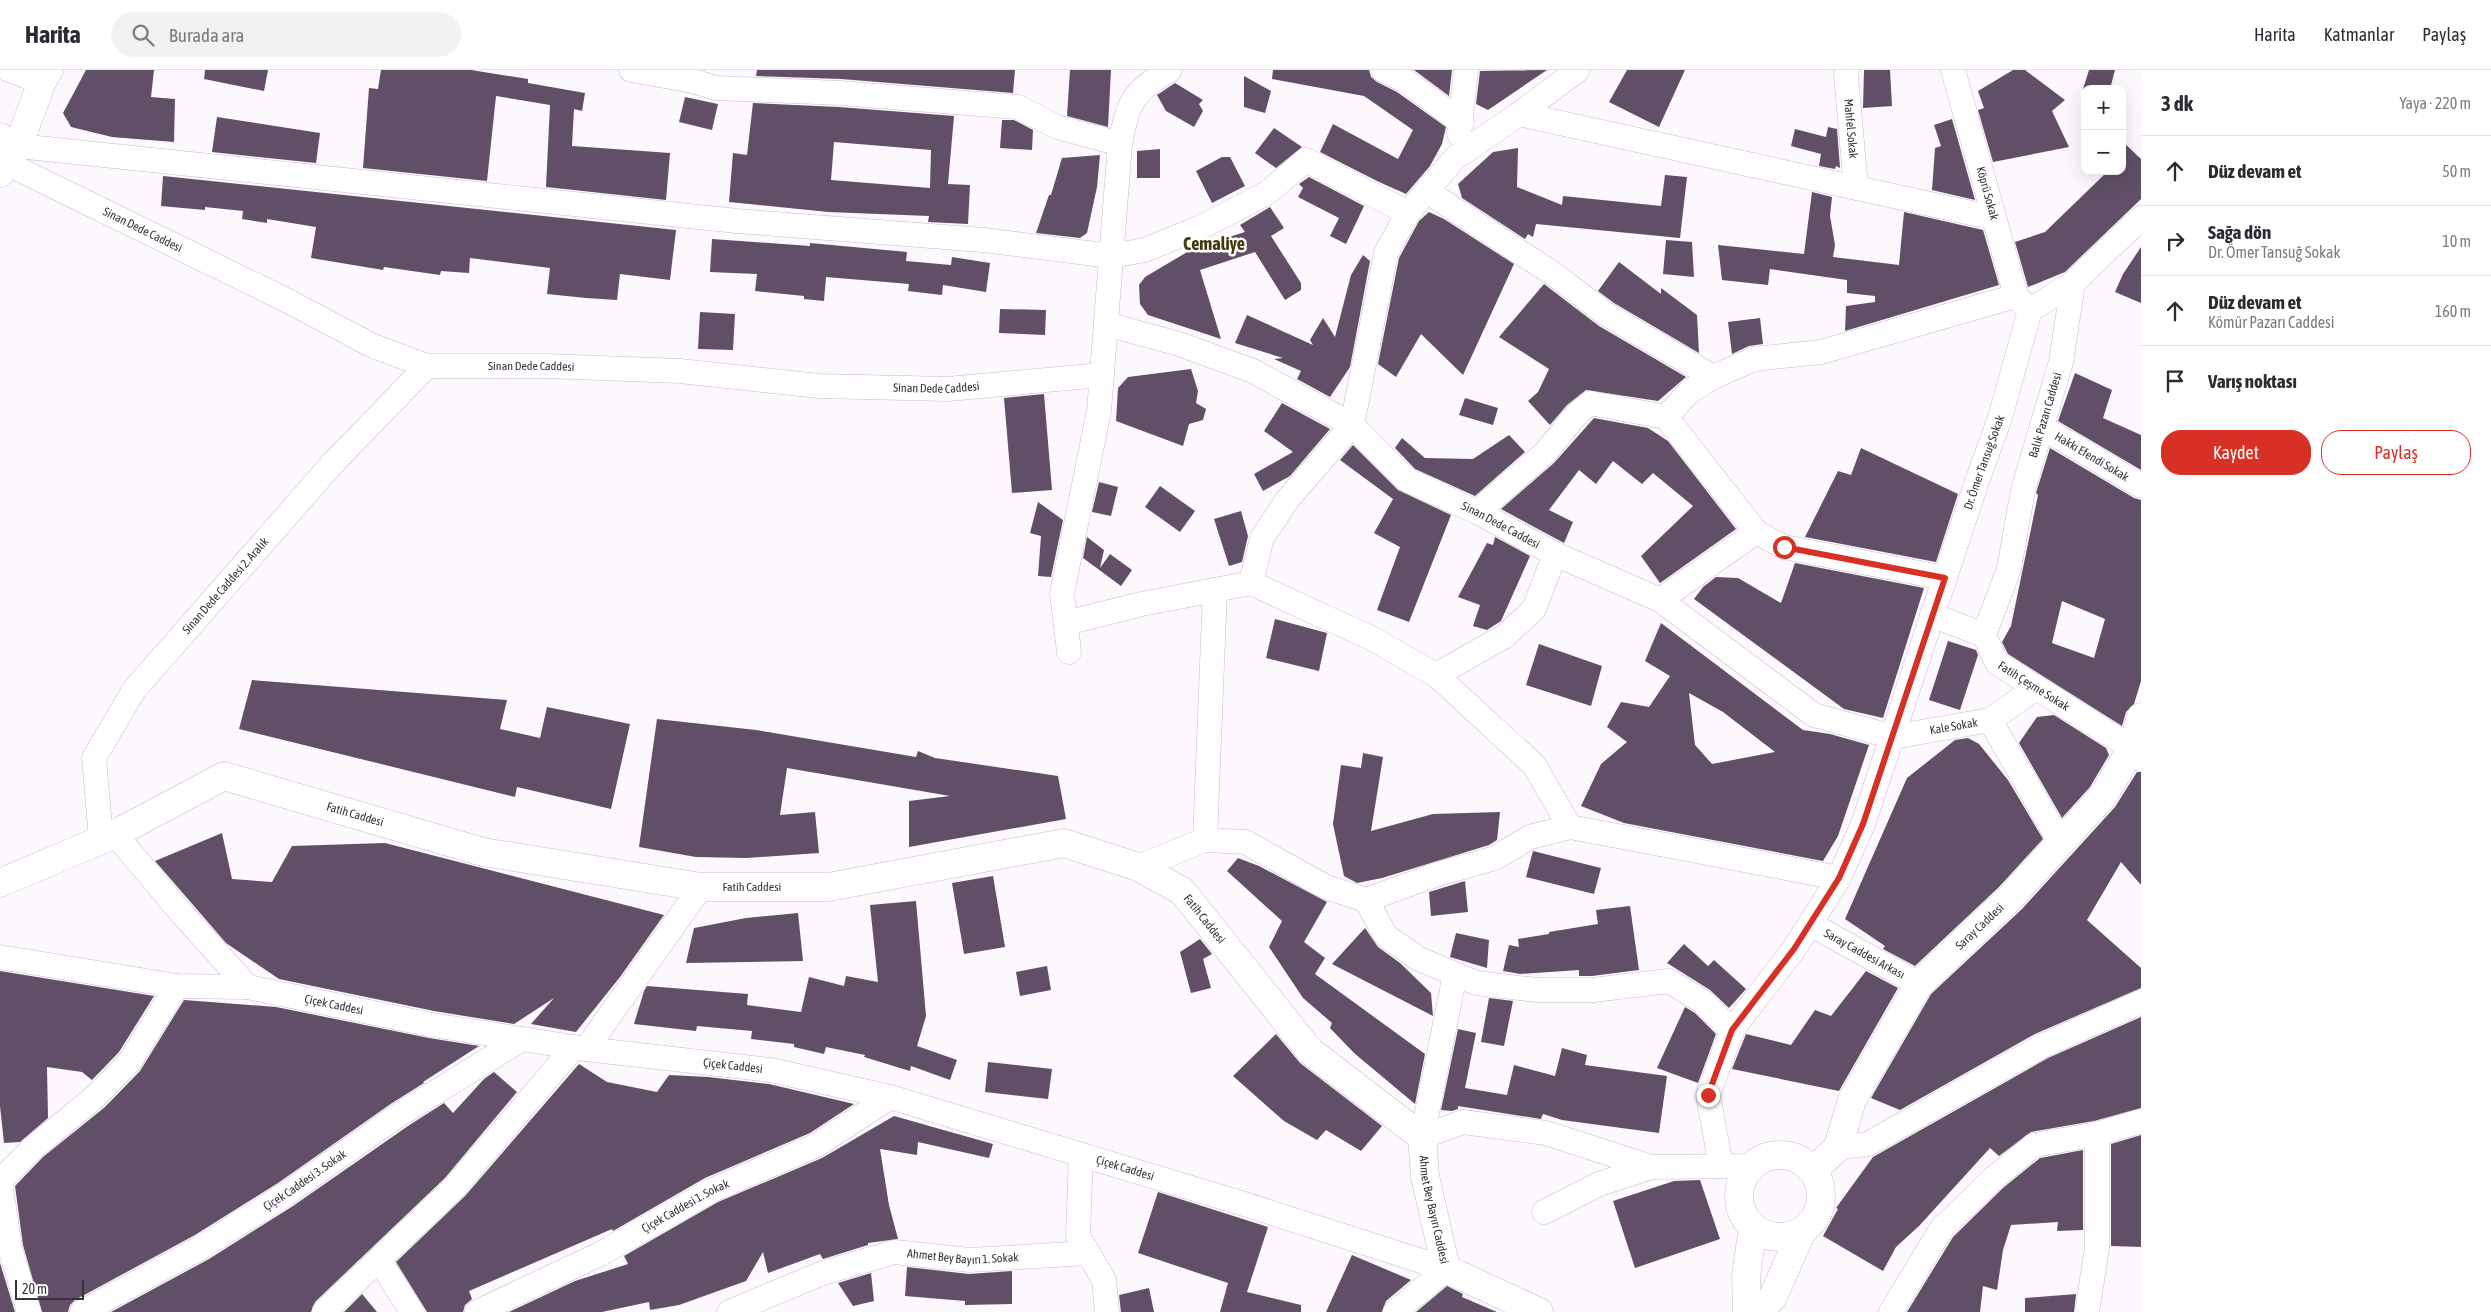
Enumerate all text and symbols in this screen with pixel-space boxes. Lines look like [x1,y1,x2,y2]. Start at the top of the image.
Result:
search box [111,12,461,57]
text: Harita [25,21,81,48]
icon: search [129,21,157,49]
text: Burada ara [169,24,244,46]
text: Harita [2254,24,2296,45]
text: Katmanlar [2324,24,2394,45]
text: Paylaş [2422,24,2466,45]
map controls [2081,85,2126,175]
button: + [2081,85,2126,130]
text: 3 dk [2161,91,2193,115]
text: Yaya · 220 m [2399,94,2471,112]
street label: Mahfel Sokak [1841,98,1860,160]
button: − [2081,130,2126,175]
icon: ahead [2161,157,2189,185]
text: Düz devam et [2208,160,2302,182]
text: 50 m [2442,162,2471,180]
street label: Köprü Sokak [1973,165,2002,222]
street label: Sinan Dede Caddesi [101,205,184,255]
text: Sağa dön [2208,221,2271,243]
icon: right [2161,227,2189,255]
text: 10 m [2442,232,2471,250]
district label: Cemaliye [1183,233,1245,254]
text: Dr. Ömer Tansuğ Sokak [2208,243,2340,261]
text: Düz devam et [2208,291,2302,313]
icon: ahead [2161,297,2189,325]
text: 160 m [2435,302,2471,320]
text: Kömür Pazarı Caddesi [2208,313,2334,331]
street label: Sinan Dede Caddesi [488,359,575,374]
icon: arrive [2161,367,2189,395]
text: Varış noktası [2208,370,2297,392]
street label: Balık Pazarı Caddesi [2026,371,2065,459]
street label: Sinan Dede Caddesi [893,379,980,396]
street label: Dr. Ömer Tansuğ Sokak [1961,412,2008,512]
street label: Hakkı Efendi Sokak [2052,429,2132,485]
button: Kaydet [2161,430,2311,475]
button: Paylaş [2321,430,2471,475]
street label: Sinan Dede Caddesi [1459,499,1542,551]
street label: Sinan Dede Caddesi 2. Aralık [179,534,272,637]
route start [1773,536,1796,559]
street label: Fatih Çeşme Sokak [1995,658,2073,714]
street label: Kale Sokak [1929,715,1979,737]
street label: Fatih Caddesi [325,799,385,829]
street label: Fatih Caddesi [722,880,781,894]
street label: Fatih Caddesi [1181,892,1228,946]
street label: Saray Caddesi [1953,901,2007,953]
street label: Saray Caddesi Arkası [1822,926,1907,982]
street label: Çiçek Caddesi [303,992,365,1018]
street label: Çiçek Caddesi [702,1055,763,1076]
route end [1697,1084,1720,1107]
street label: Çiçek Caddesi 3. Sokak [261,1146,350,1214]
street label: Çiçek Caddesi [1094,1153,1156,1183]
street label: Ahmet Bey Bayırı Caddesi [1416,1155,1452,1265]
street label: Çiçek Caddesi 1. Sokak [639,1176,732,1236]
street label: Ahmet Bey Bayırı 1. Sokak [906,1246,1020,1267]
scale bar [15,1277,84,1300]
text: 20 m [22,1281,47,1297]

